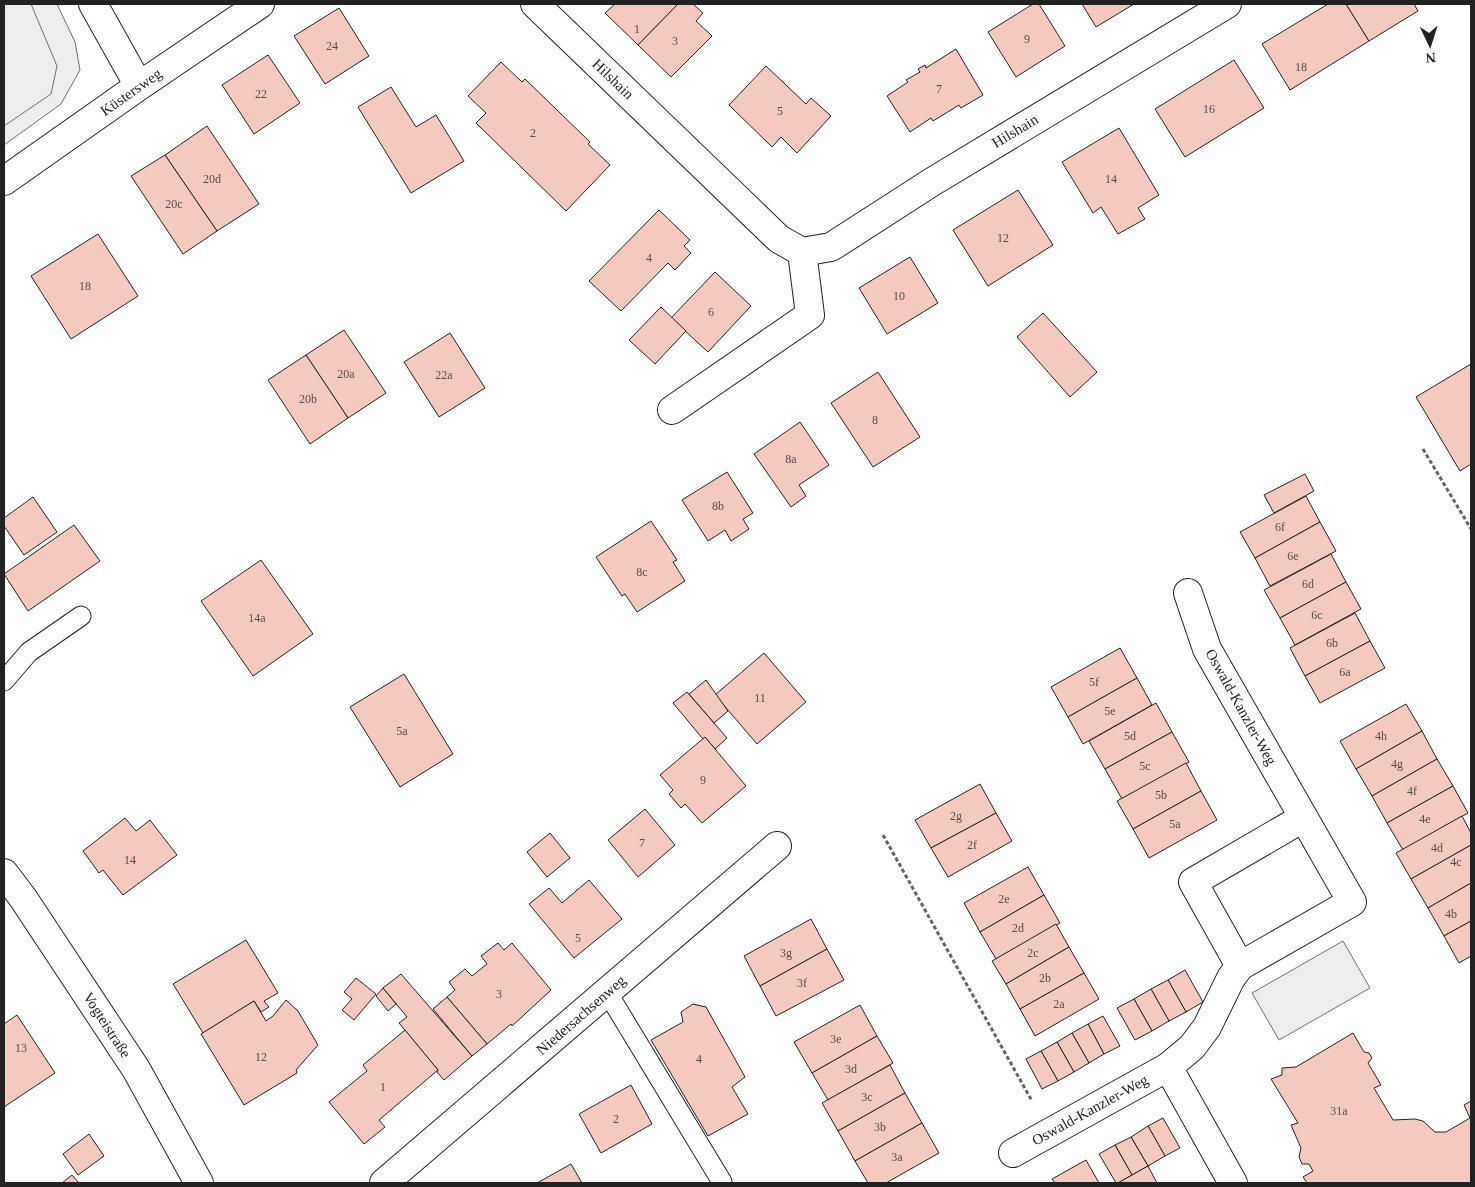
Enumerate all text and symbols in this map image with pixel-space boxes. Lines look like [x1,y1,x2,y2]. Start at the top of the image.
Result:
north arrow [1405,20,1455,70]
house number: 1 [634,22,640,36]
house number: 9 [1024,32,1030,46]
house number: 3 [672,34,678,48]
house number: 24 [326,39,338,53]
text: N [1425,50,1436,65]
street label: Hilshain [589,56,637,103]
house number: 18 [1295,60,1307,74]
street label: Küstersweg [97,65,165,119]
house number: 7 [936,82,942,96]
house number: 22 [255,87,267,101]
house number: 16 [1203,102,1215,116]
house number: 5 [777,104,783,118]
street label: Hilshain [989,111,1041,151]
house number: 2 [530,126,536,140]
house number: 20d [203,172,221,186]
house number: 14 [1105,172,1117,186]
house number: 20c [165,197,183,211]
house number: 12 [997,231,1009,245]
house number: 4 [646,251,652,265]
house number: 18 [79,279,91,293]
house number: 10 [893,289,905,303]
house number: 6 [708,305,714,319]
house number: 20a [337,367,355,381]
house number: 22a [435,368,453,382]
house number: 20b [299,392,317,406]
house number: 8 [872,413,878,427]
house number: 8a [785,452,797,466]
house number: 8b [712,499,724,513]
house number: 6f [1275,520,1285,534]
house number: 6e [1287,549,1299,563]
house number: 8c [636,565,648,579]
house number: 6d [1302,577,1314,591]
house number: 6c [1311,608,1323,622]
house number: 14a [248,611,266,625]
house number: 6b [1326,636,1338,650]
street label: Oswald-Kanzler-Weg [1202,646,1280,768]
house number: 6a [1339,665,1351,679]
house number: 5f [1089,675,1099,689]
house number: 11 [754,691,766,705]
house number: 5e [1104,704,1116,718]
house number: 5a [396,724,408,738]
house number: 5d [1124,729,1136,743]
house number: 4h [1375,729,1387,743]
house number: 4g [1391,757,1403,771]
house number: 5c [1139,759,1151,773]
house number: 9 [700,773,706,787]
house number: 4f [1407,784,1417,798]
house number: 5b [1155,788,1167,802]
house number: 2g [950,809,962,823]
house number: 4e [1419,812,1431,826]
house number: 5a [1169,817,1181,831]
house number: 7 [639,836,645,850]
house number: 2f [967,838,977,852]
house number: 4d [1431,841,1443,855]
house number: 14 [124,853,136,867]
house number: 4c [1450,855,1462,869]
house number: 2e [998,892,1010,906]
house number: 4b [1445,907,1457,921]
house number: 2d [1012,921,1024,935]
house number: 5 [575,931,581,945]
house number: 3g [780,946,792,960]
house number: 2c [1027,946,1039,960]
house number: 2b [1039,971,1051,985]
street label: Niedersachsenweg [533,972,629,1058]
house number: 3f [797,976,807,990]
house number: 3 [496,987,502,1001]
street label: Vogteistraße [80,989,134,1061]
house number: 2a [1053,997,1065,1011]
house number: 3e [830,1032,842,1046]
house number: 13 [15,1041,27,1055]
house number: 12 [255,1050,267,1064]
house number: 4 [696,1052,702,1066]
house number: 3d [845,1062,857,1076]
street label: Oswald-Kanzler-Weg [1029,1071,1151,1149]
house number: 1 [380,1080,386,1094]
house number: 3c [861,1090,873,1104]
house number: 31a [1330,1104,1348,1118]
house number: 2 [613,1112,619,1126]
house number: 3b [874,1120,886,1134]
house number: 3a [891,1150,903,1164]

